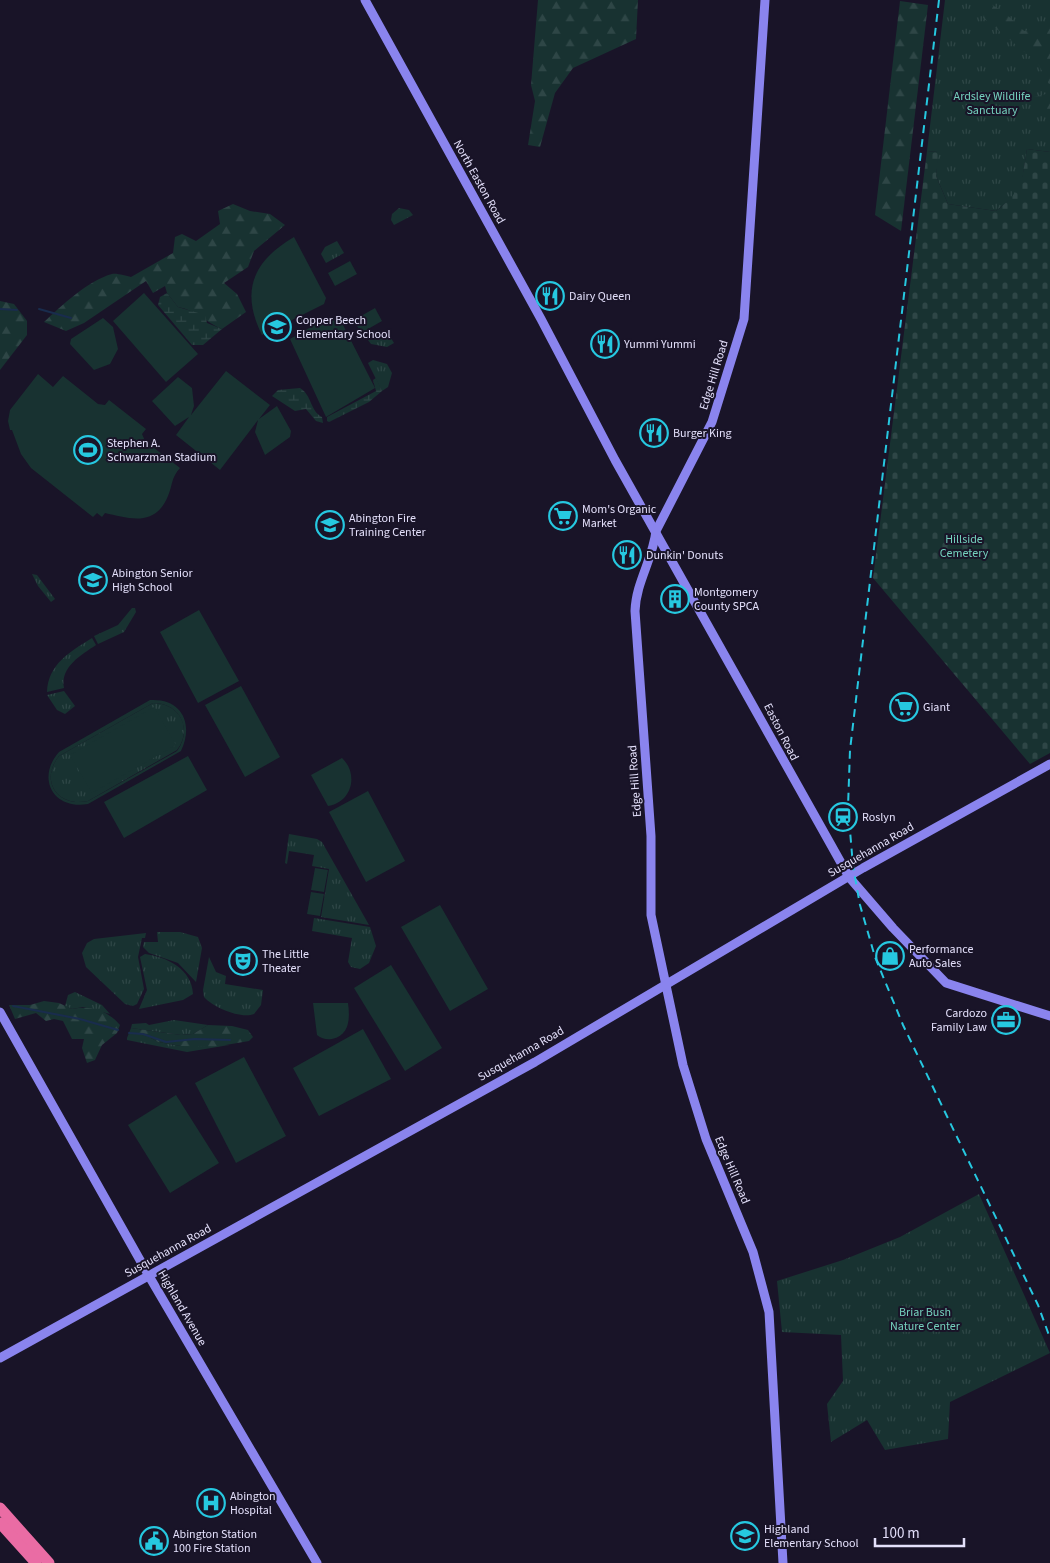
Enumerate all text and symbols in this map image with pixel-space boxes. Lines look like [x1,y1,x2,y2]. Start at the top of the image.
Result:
park label: Ardsley Wildlife Sanctuary [954,88,1030,119]
street label: North Easton Road [449,137,509,227]
restaurant icon: Dairy Queen [535,281,565,311]
place label: Dairy Queen [569,288,631,305]
school or university icon: Copper Beech Elementary School [262,312,292,342]
place label: Copper Beech Elementary School [296,312,391,343]
restaurant icon: Yummi Yummi [590,329,620,359]
place label: Yummi Yummi [623,336,696,353]
street label: Edge Hill Road [695,338,733,412]
restaurant icon: Burger King [639,418,669,448]
place label: Burger King [673,425,732,442]
sports icon: Stephen A. Schwarzman Stadium [73,435,103,465]
place label: Stephen A. Schwarzman Stadium [107,435,216,466]
supermarket icon: Mom's Organic Market [548,501,578,531]
place label: Mom's Organic Market [582,501,657,532]
school or university icon: Abington Fire Training Center [315,510,345,540]
place label: Abington Fire Training Center [349,510,426,541]
park label: Hillside Cemetery [940,531,989,562]
restaurant icon: Dunkin' Donuts [612,540,642,570]
place label: Dunkin' Donuts [646,547,723,564]
school or university icon: Abington Senior High School [78,565,108,595]
place label: Abington Senior High School [112,565,193,596]
building icon: Montgomery County SPCA [660,584,690,614]
place label: Montgomery County SPCA [694,584,760,615]
supermarket icon: Giant [889,692,919,722]
place label: Giant [923,699,950,716]
street label: Easton Road [759,700,803,764]
street label: Edge Hill Road [624,744,646,818]
station icon: Roslyn [828,802,858,832]
place label: Roslyn [862,809,895,826]
street label: Susquehanna Road [825,818,917,882]
shop icon: Performance Auto Sales [875,941,905,971]
place label: Performance Auto Sales [909,941,973,972]
theatre icon: The Little Theater [228,946,258,976]
place label: The Little Theater [262,946,309,977]
place label: Cardozo Family Law [931,1005,987,1036]
office icon: Cardozo Family Law [991,1005,1021,1035]
street label: Susquehanna Road [475,1022,567,1086]
street label: Edge Hill Road [710,1133,754,1207]
street label: Susquehanna Road [121,1220,215,1282]
street label: Highland Avenue [153,1267,211,1349]
park label: Briar Bush Nature Center [890,1304,961,1335]
hospital icon: Abington Hospital [196,1488,226,1518]
place label: Abington Hospital [230,1488,276,1519]
scale bar [875,1516,964,1548]
school or university icon: Highland Elementary School [730,1521,760,1551]
place label: Highland Elementary School [764,1521,859,1552]
text: 100 m [882,1523,920,1544]
public building icon: Abington Station 100 Fire Station [139,1526,169,1556]
place label: Abington Station 100 Fire Station [173,1526,257,1557]

